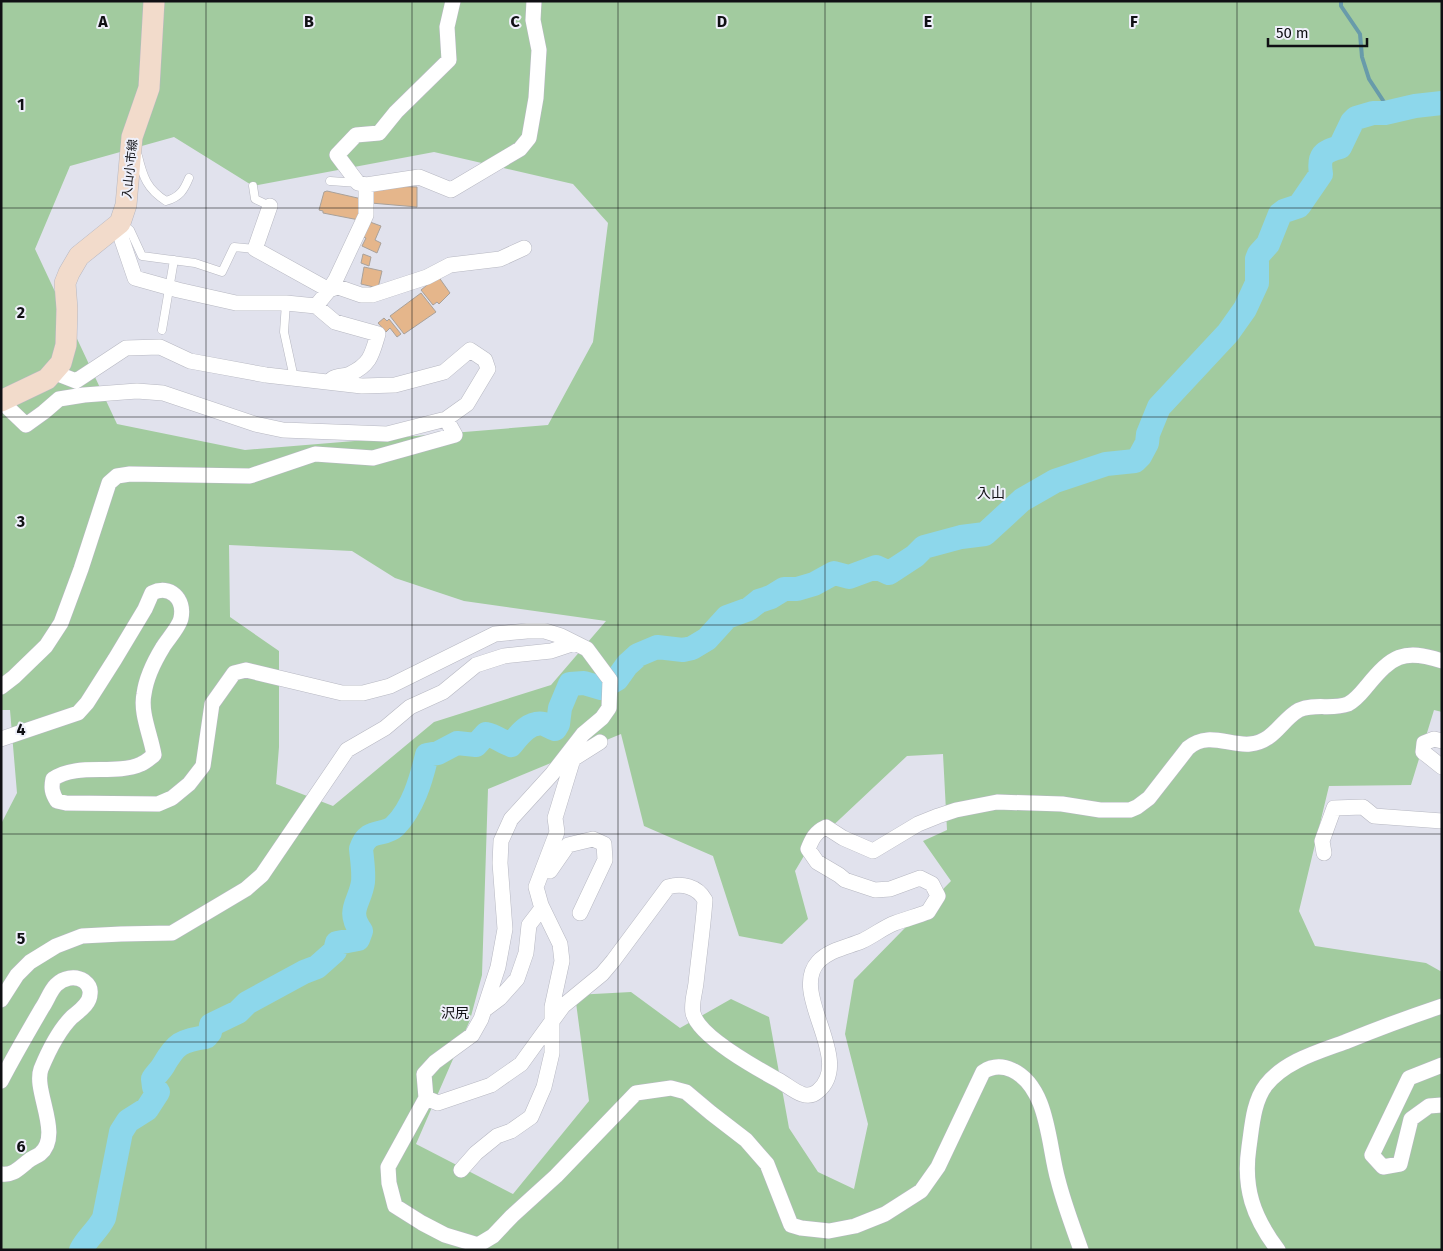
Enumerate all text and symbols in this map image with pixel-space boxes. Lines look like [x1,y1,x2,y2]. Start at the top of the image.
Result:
text: A [97,12,108,31]
text: B [304,12,314,31]
text: C [510,12,520,31]
text: D [717,12,727,31]
text: E [924,12,932,31]
text: F [1130,12,1138,31]
scale bar [1268,15,1367,47]
text: 50 m [1276,24,1309,42]
text: 1 [17,95,25,114]
street label: 入山小市線 [120,138,140,200]
text: 2 [17,303,25,322]
district label: 入山 [977,485,1005,502]
text: 3 [16,512,25,531]
text: 4 [16,720,26,739]
text: 5 [17,929,26,948]
district label: 沢尻 [441,1005,469,1022]
text: 6 [16,1137,26,1156]

